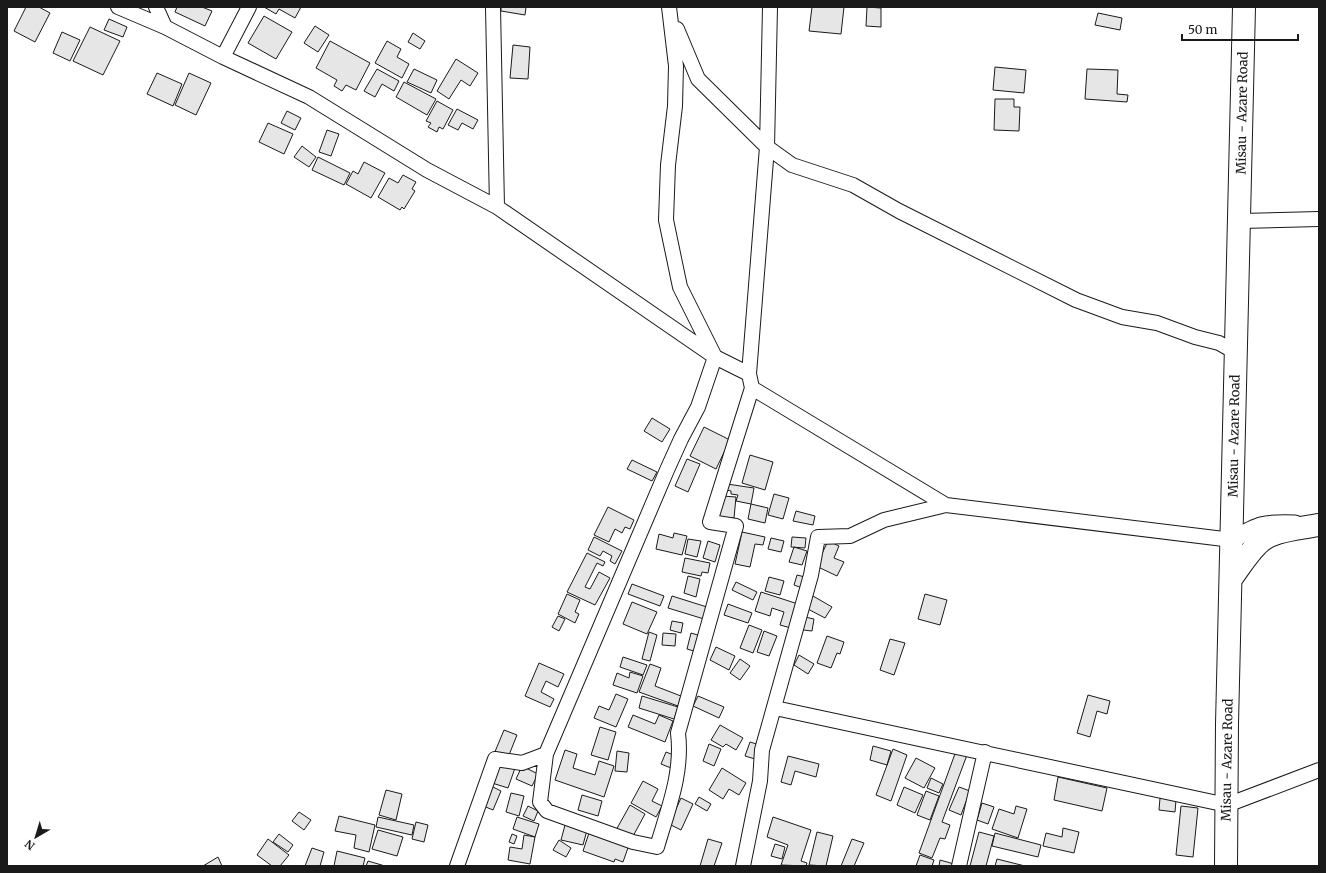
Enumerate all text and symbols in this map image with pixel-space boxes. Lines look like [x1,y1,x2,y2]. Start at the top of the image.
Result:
scale bar [1182,16,1298,42]
text: 50 m [1188,22,1217,37]
street label: Misau - Azare Road [1232,51,1252,175]
street label: Misau - Azare Road [1224,374,1244,498]
street label: Misau - Azare Road [1217,698,1237,822]
north arrow [16,817,56,857]
text: N [22,837,38,853]

